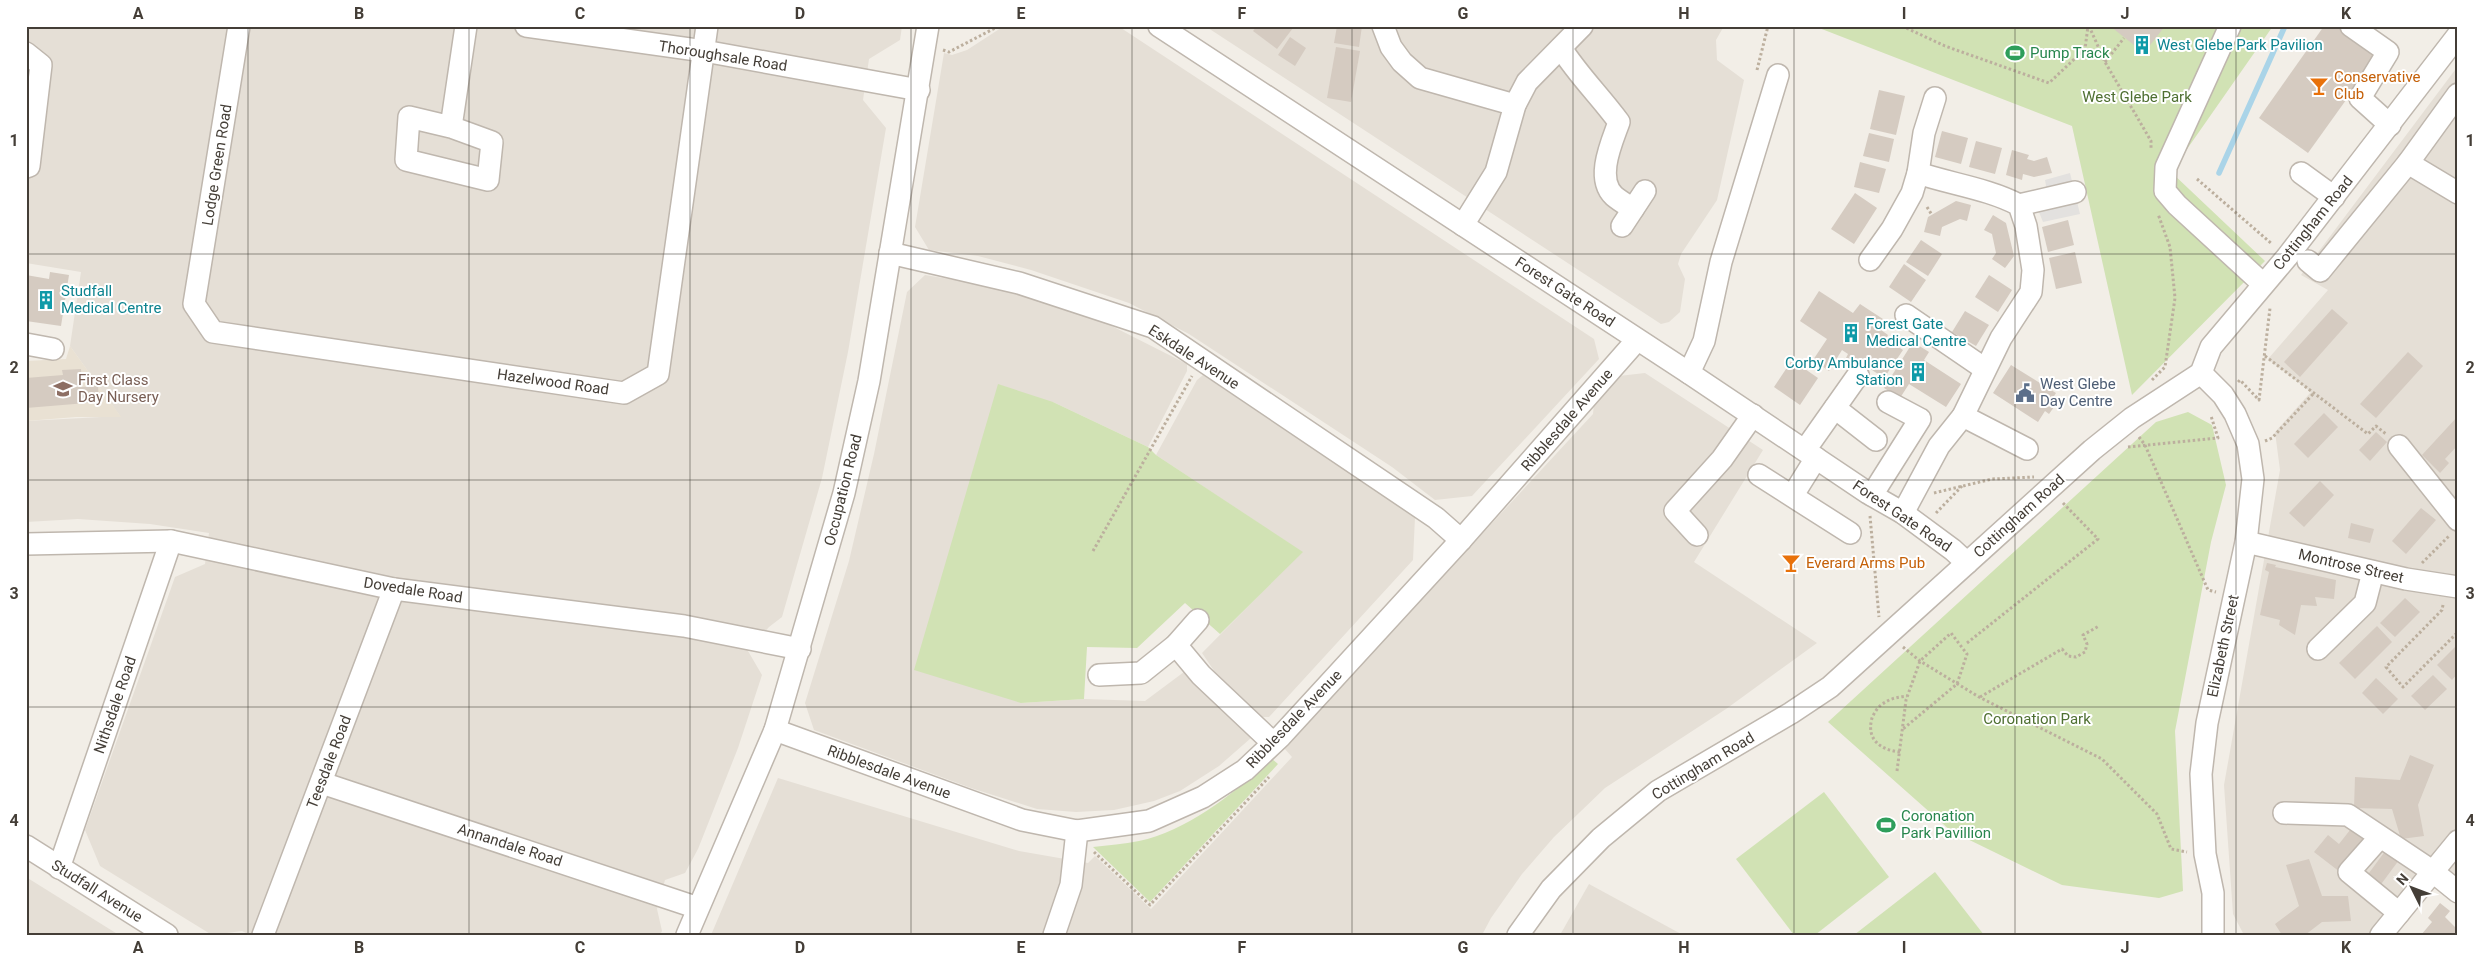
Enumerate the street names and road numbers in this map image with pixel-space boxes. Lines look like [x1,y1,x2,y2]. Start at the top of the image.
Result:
street label: Thoroughsale Road [657,37,789,75]
street label: Lodge Green Road [199,103,235,227]
street label: Cottingham Road [2269,172,2357,274]
street label: Forest Gate Road [1512,253,1618,331]
street label: Eskdale Avenue [1145,321,1243,393]
street label: Hazelwood Road [496,365,610,399]
street label: Ribblesdale Avenue [1518,365,1616,475]
street label: Occupation Road [820,432,866,548]
street label: Cottingham Road [1970,470,2068,562]
street label: Forest Gate Road [1849,476,1955,556]
street label: Montrose Street [2297,545,2405,587]
street label: Dovedale Road [362,573,464,607]
street label: Elizabeth Street [2203,593,2243,699]
street label: Nithsdale Road [90,654,140,756]
street label: Ribblesdale Avenue [1242,666,1346,772]
street label: Teesdale Road [303,713,355,811]
street label: Cottingham Road [1649,728,1757,804]
street label: Ribblesdale Avenue [825,741,953,803]
street label: Annandale Road [455,820,565,870]
street label: Studfall Avenue [48,856,146,926]

